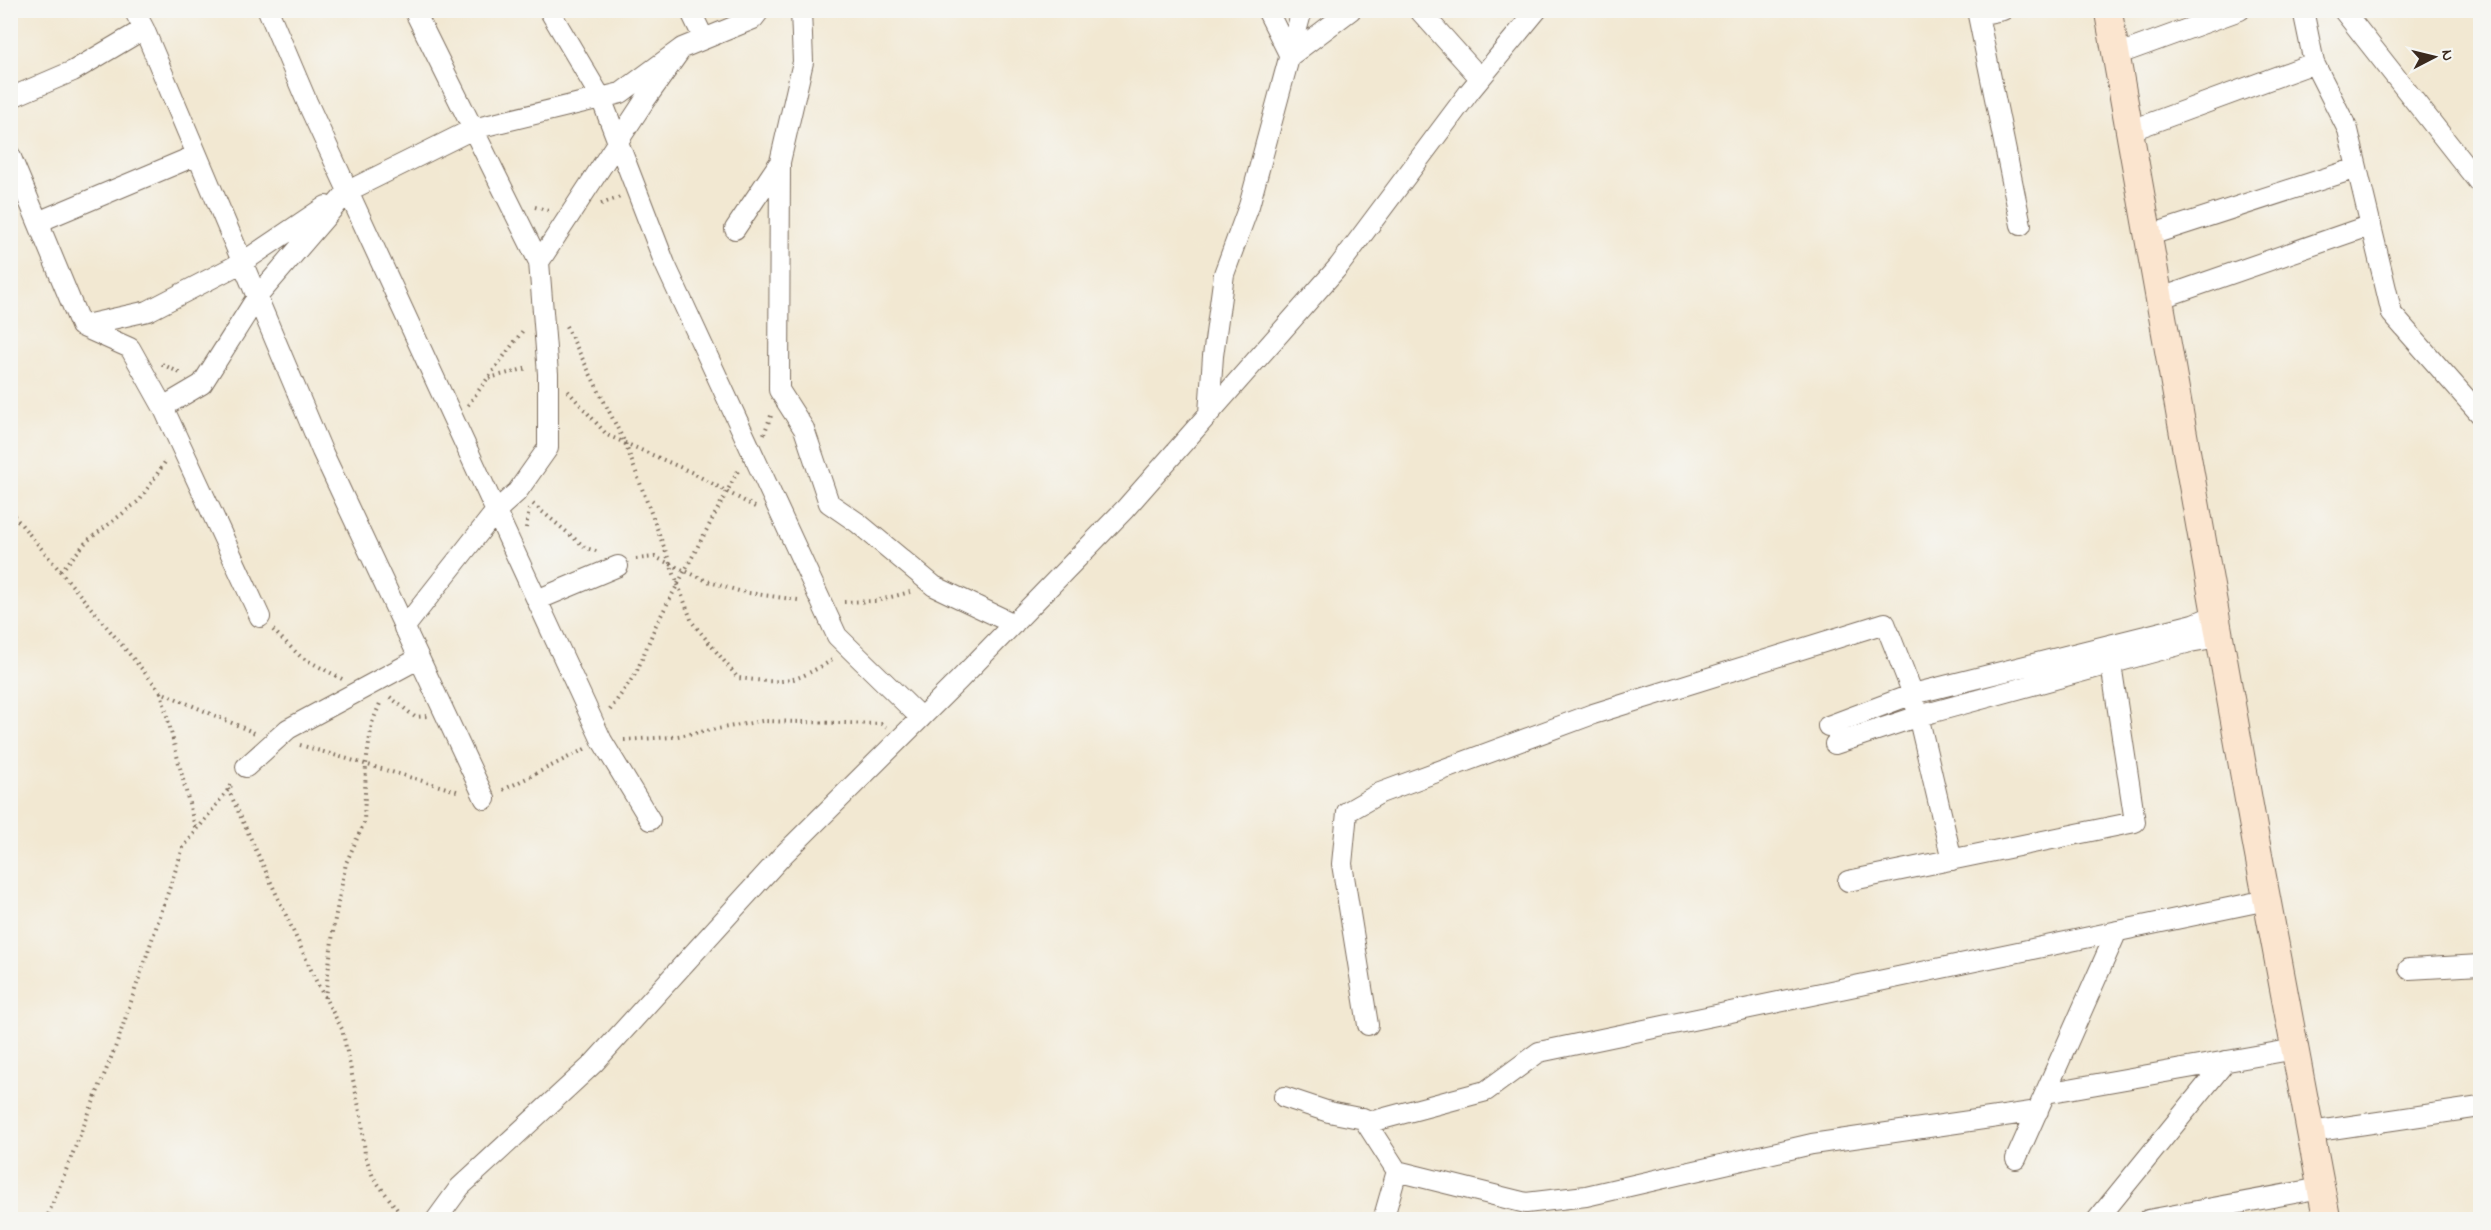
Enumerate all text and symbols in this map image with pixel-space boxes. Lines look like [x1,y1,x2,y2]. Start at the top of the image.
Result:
north arrow [2404,27,2464,87]
text: N [2434,49,2459,62]

